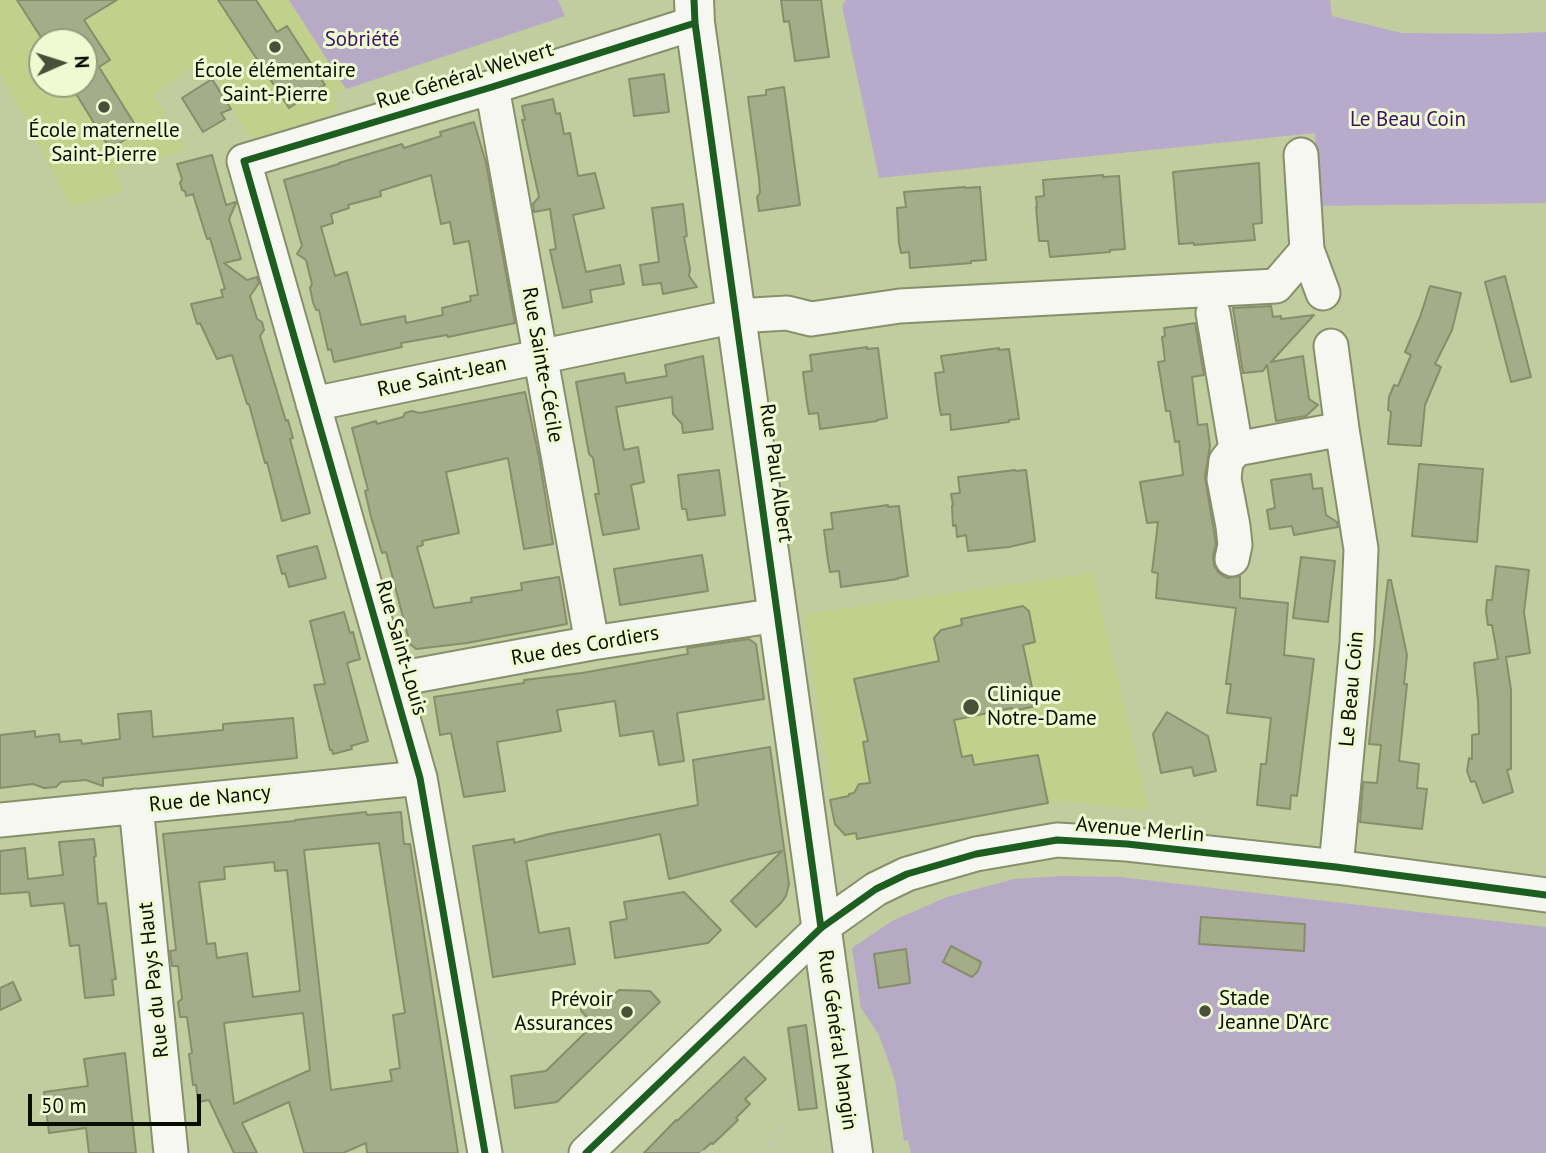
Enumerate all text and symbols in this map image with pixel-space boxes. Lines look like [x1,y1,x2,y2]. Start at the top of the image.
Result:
park label: Sobriété [325,27,399,53]
north arrow [28,28,98,98]
street label: Rue Général Welvert [374,37,556,115]
marker: École élémentaire Saint-Pierre [267,39,283,55]
text: N [70,55,94,69]
place label: École élémentaire Saint-Pierre [194,58,356,108]
marker: École maternelle Saint-Pierre [96,99,112,115]
park label: Le Beau Coin [1350,107,1466,133]
place label: École maternelle Saint-Pierre [28,118,180,168]
street label: Rue Sainte-Cécile [516,285,568,445]
street label: Rue Saint-Jean [375,351,509,403]
street label: Rue Paul Albert [754,402,798,544]
street label: Rue Saint-Louis [370,578,432,718]
street label: Rue des Cordiers [509,621,661,671]
street label: Le Beau Coin [1334,630,1370,748]
place label: Clinique Notre-Dame [987,682,1097,732]
marker: Clinique Notre-Dame [961,697,981,717]
street label: Rue de Nancy [148,780,272,818]
street label: Avenue Merlin [1075,812,1205,848]
street label: Rue du Pays Haut [133,901,175,1059]
street label: Rue Général Mangin [812,948,862,1132]
place label: Stade Jeanne D'Arc [1219,986,1329,1036]
place label: Prévoir Assurances [514,987,613,1037]
marker: Stade Jeanne D'Arc [1197,1003,1213,1019]
marker: Prévoir Assurances [619,1004,635,1020]
scale bar [32,1080,205,1124]
text: 50 m [41,1092,87,1119]

